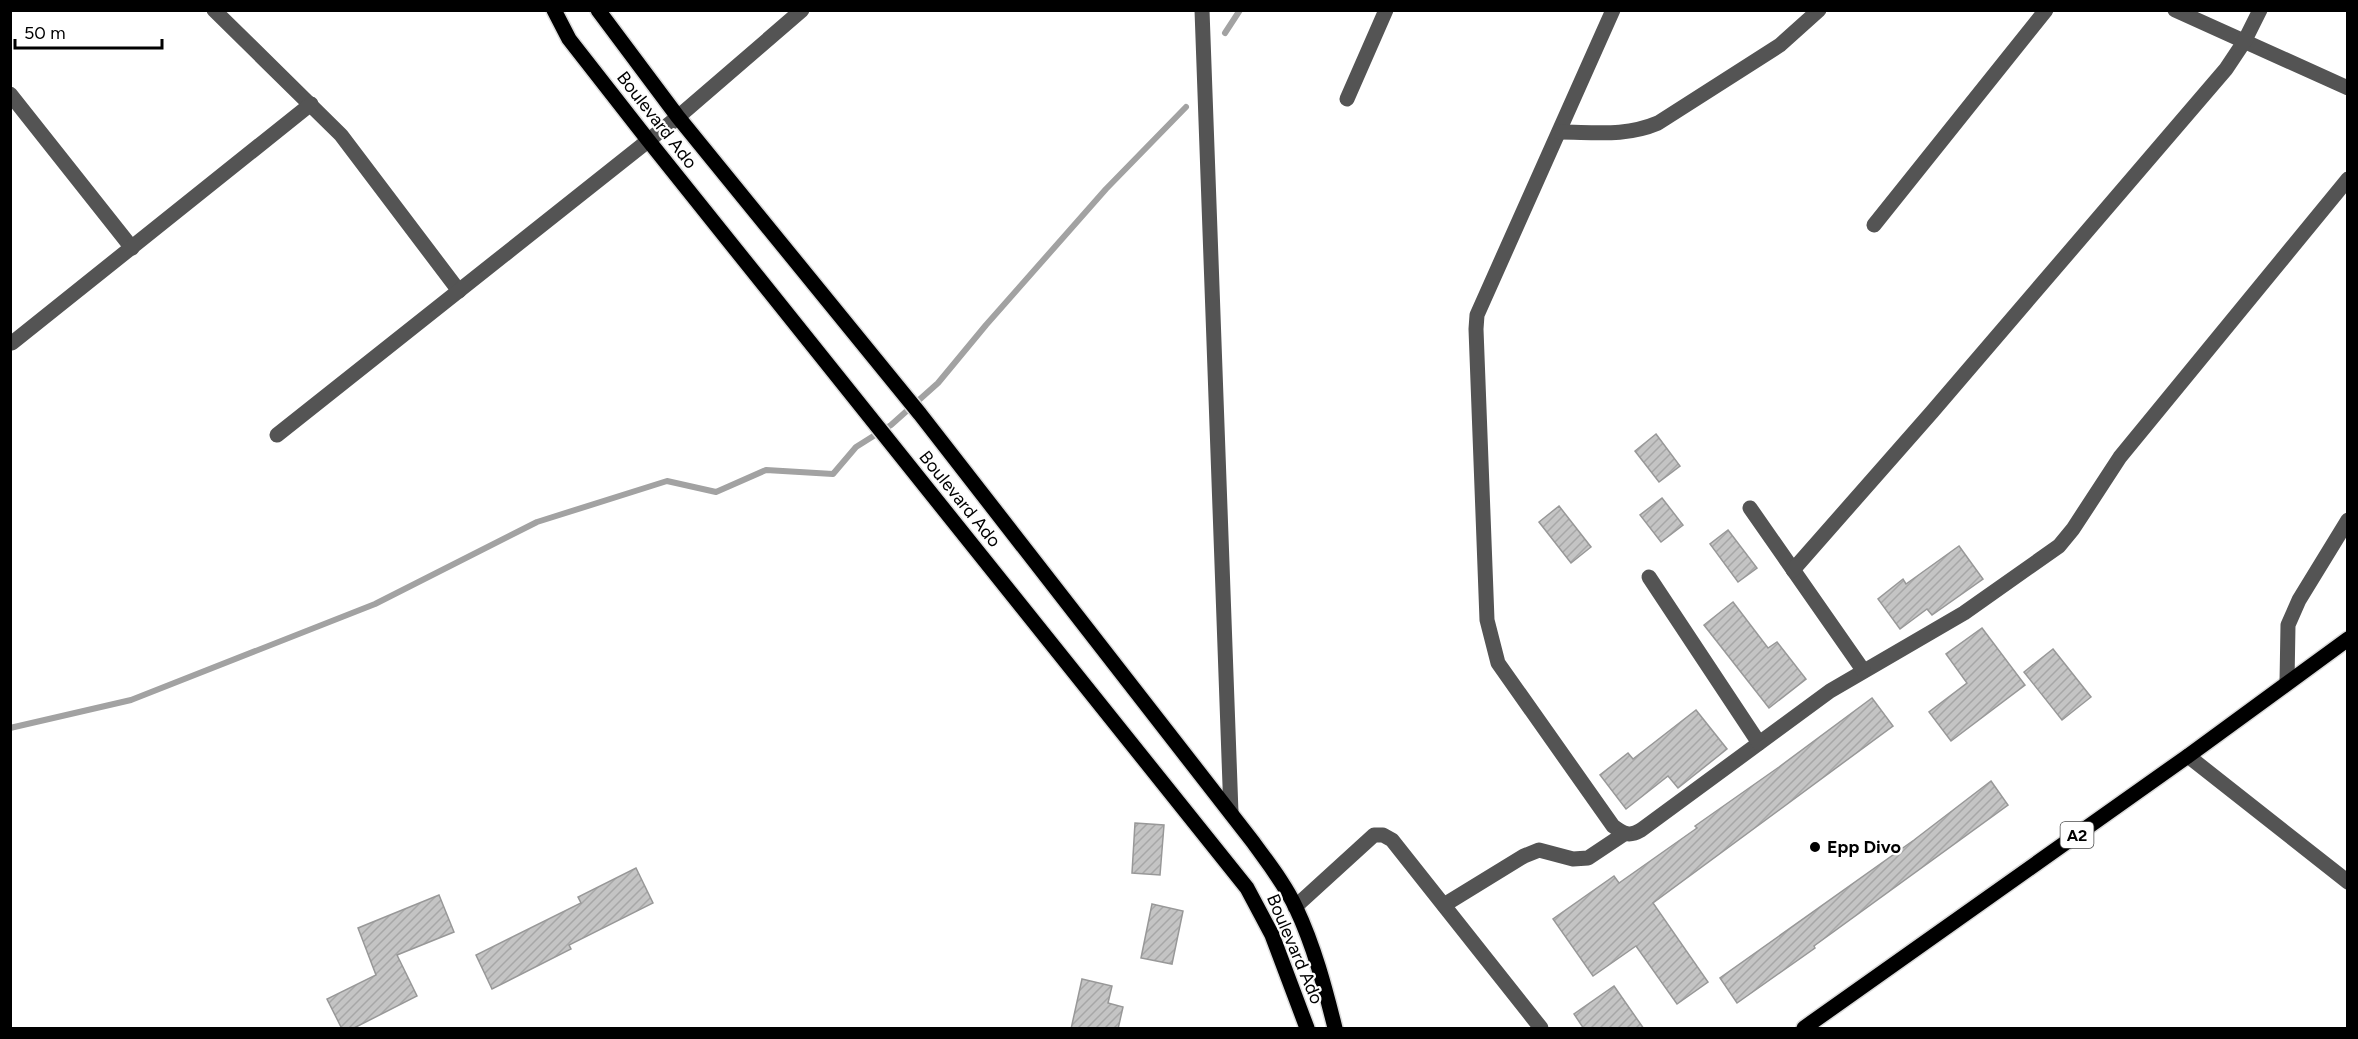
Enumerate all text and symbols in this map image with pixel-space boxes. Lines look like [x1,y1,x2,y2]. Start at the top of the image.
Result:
scale bar [15,12,162,50]
text: 50 m [24,22,66,44]
street label: Boulevard Ado [612,67,702,173]
street label: Boulevard Ado [914,446,1006,552]
road number: A2 [2060,822,2094,848]
place label: Epp Divo [1827,836,1901,858]
marker: Epp Divo [1808,840,1822,854]
street label: Boulevard Ado [1262,891,1328,1007]

